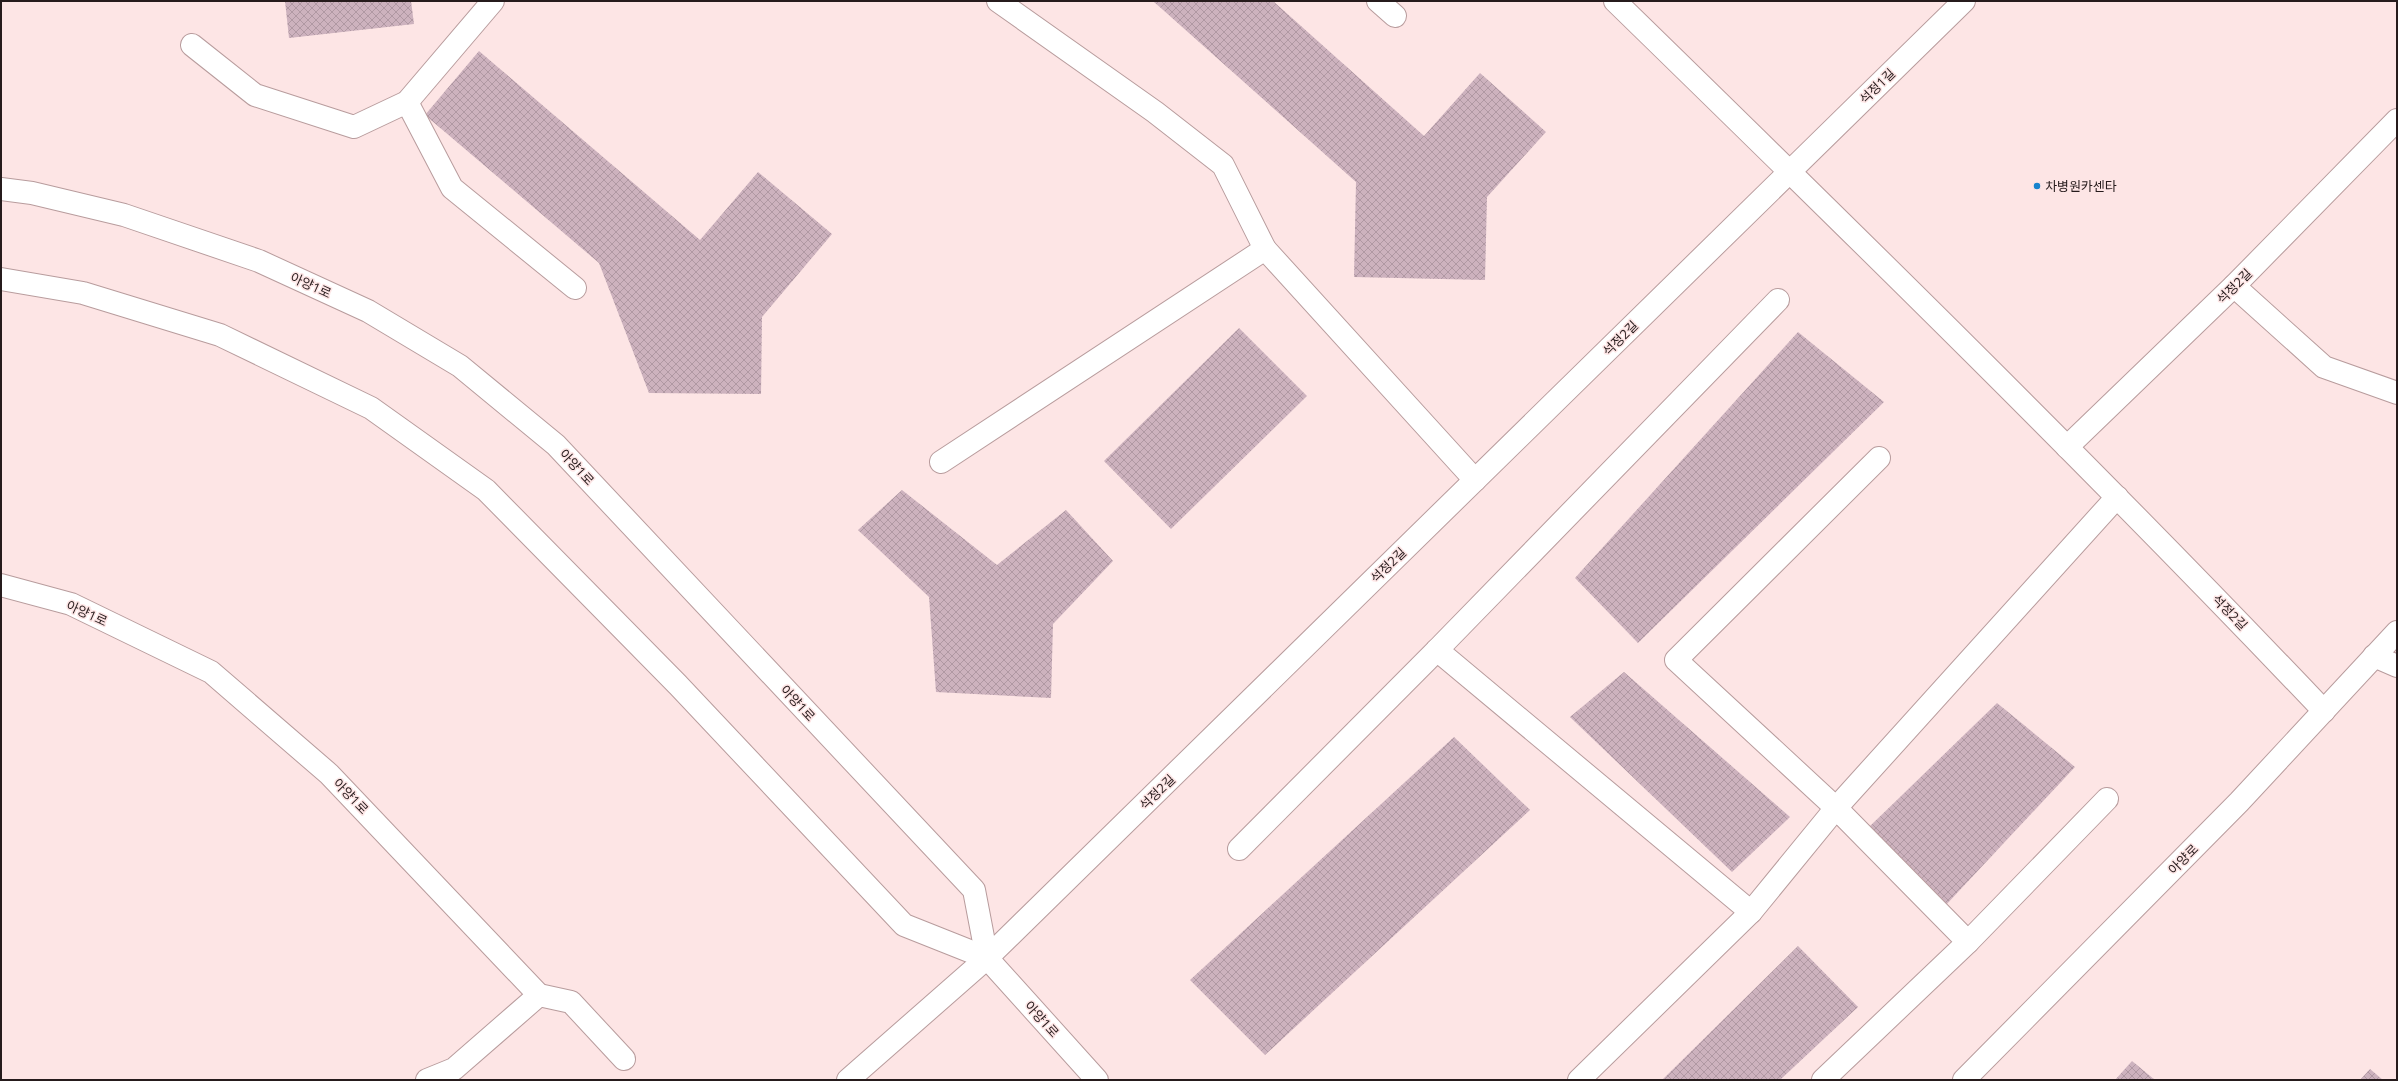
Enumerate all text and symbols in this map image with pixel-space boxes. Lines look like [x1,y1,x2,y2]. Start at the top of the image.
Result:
street label: 석정1길 [1855,64,1899,108]
place label: 차병원카센타 [2045,177,2117,195]
marker: 차병원카센타 [2032,181,2042,191]
street label: 석정2길 [2212,264,2256,308]
street label: 아양1로 [288,268,334,302]
street label: 석정2길 [1598,316,1642,360]
street label: 아양1로 [556,445,598,489]
street label: 석정2길 [1366,543,1410,587]
street label: 석정2길 [2208,590,2252,634]
street label: 아양1로 [64,596,110,630]
street label: 아양1로 [777,681,819,725]
street label: 석정2길 [1135,770,1179,814]
street label: 아양1로 [329,774,373,818]
street label: 아양로 [2164,840,2202,878]
street label: 아양1로 [1021,997,1063,1041]

